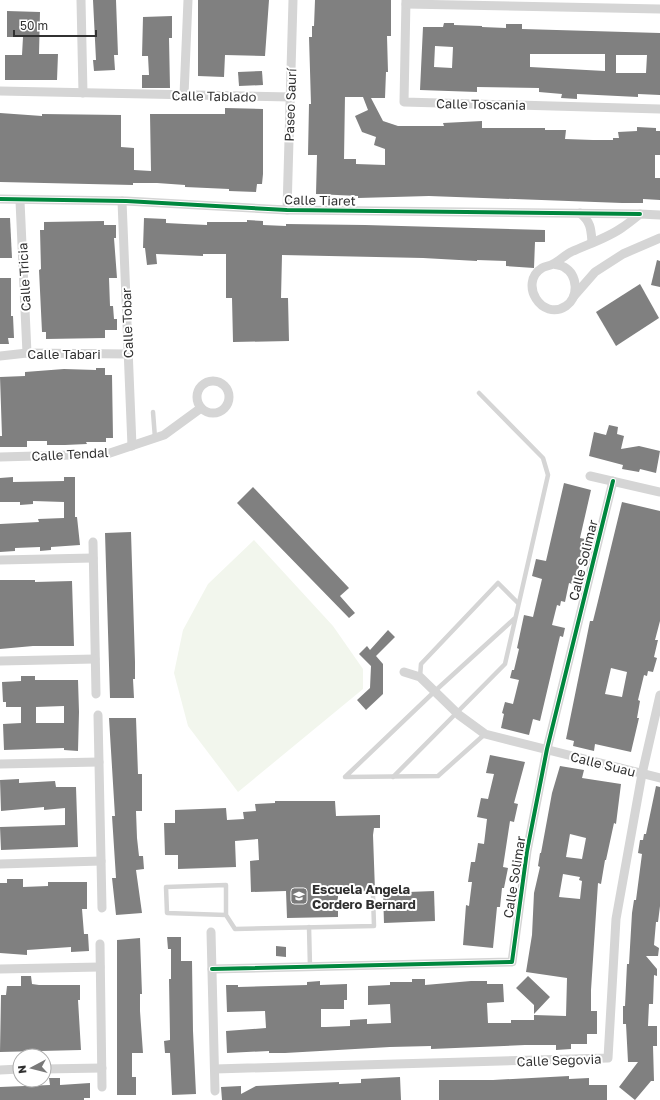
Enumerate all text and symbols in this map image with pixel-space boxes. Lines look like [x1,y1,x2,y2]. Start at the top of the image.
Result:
scale bar [14,12,96,38]
text: 50 m [20,18,48,33]
street label: Paseo Saurí [281,67,299,142]
street label: Calle Tablado [172,87,257,105]
street label: Calle Toscania [436,95,526,113]
street label: Calle Tiaret [284,191,356,209]
street label: Calle Tricia [14,242,34,312]
street label: Calle Tobar [118,288,136,358]
street label: Calle Tabari [27,346,101,362]
street label: Calle Tendal [31,444,109,464]
street label: Calle Solimar [565,518,601,602]
street label: Calle Suau [569,748,637,780]
street label: Calle Solimar [500,835,528,919]
place label: Escuela Angela Cordero Bernard [312,881,416,912]
school or university icon: Escuela Angela Cordero Bernard [289,886,309,906]
north arrow [12,1048,52,1088]
street label: Calle Segovia [516,1051,602,1069]
text: N [15,1064,29,1074]

